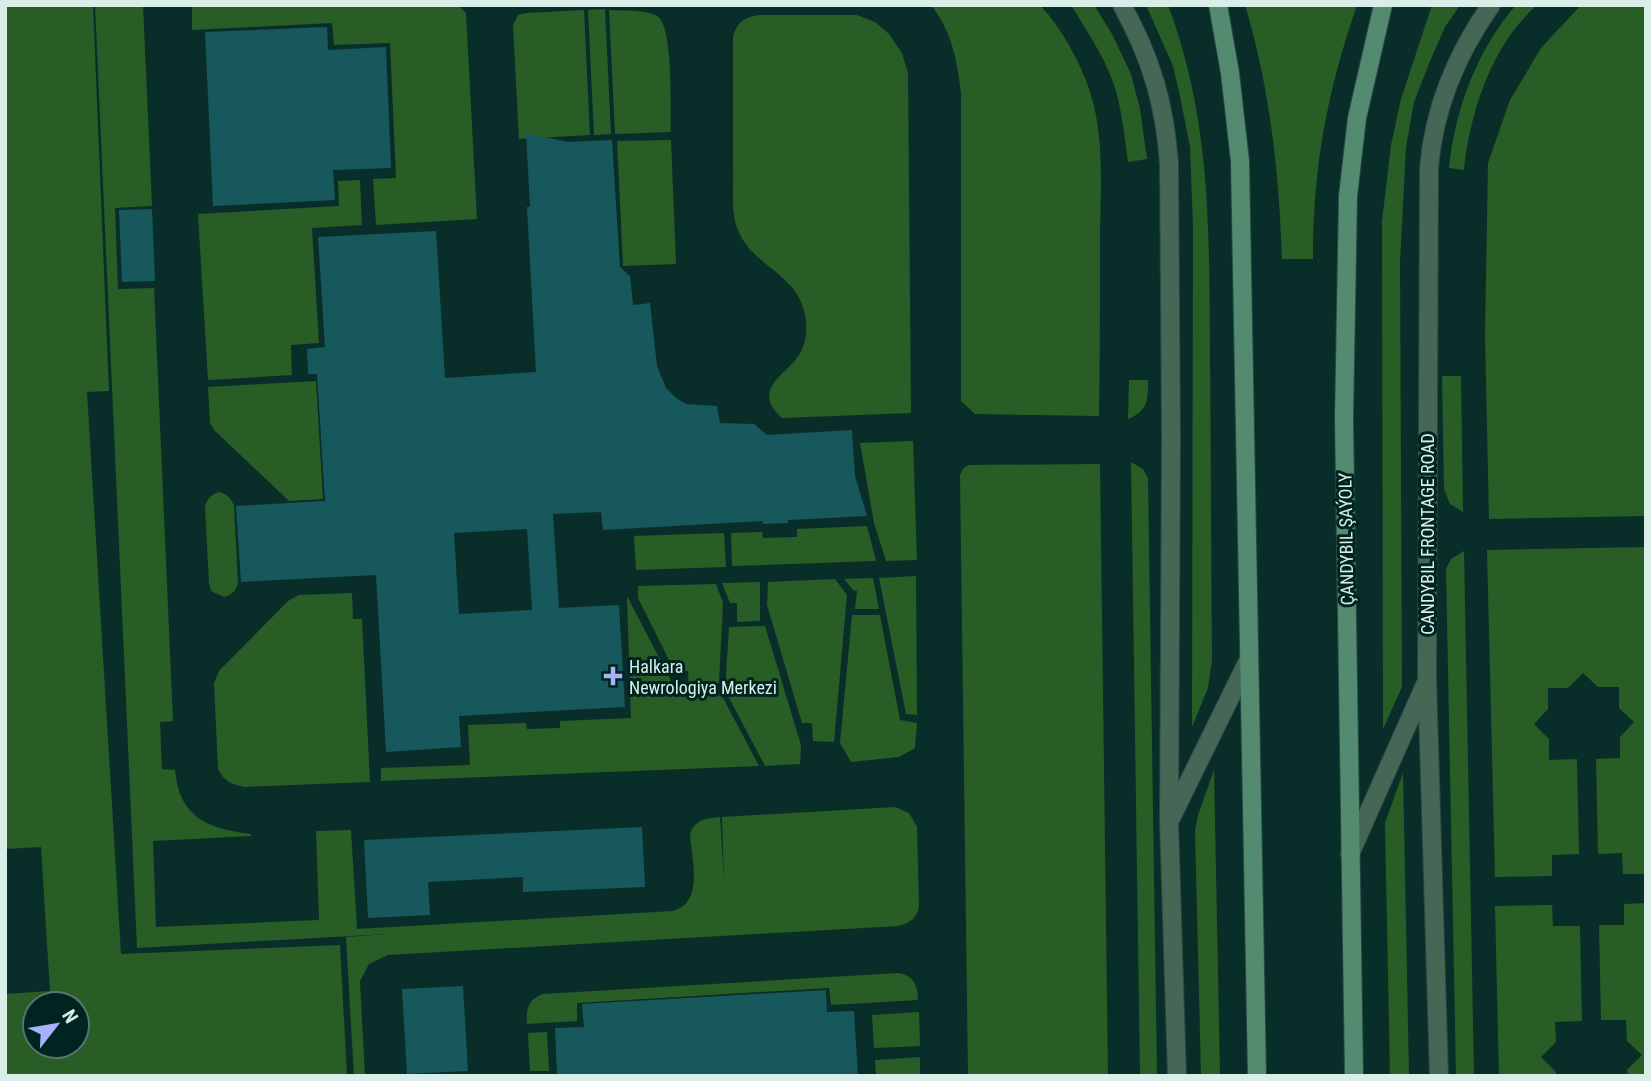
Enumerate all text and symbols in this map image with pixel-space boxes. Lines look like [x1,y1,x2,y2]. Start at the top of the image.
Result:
street label: CANDYBIL FRONTAGE ROAD [1417,433,1438,635]
street label: ÇANDYBIL ŞAÝOLY [1334,472,1358,606]
place label: Halkara Newrologiya Merkezi [629,656,777,698]
marker: Halkara Newrologiya Merkezi [603,666,623,686]
north arrow [21,990,91,1060]
text: N [57,1006,83,1027]

